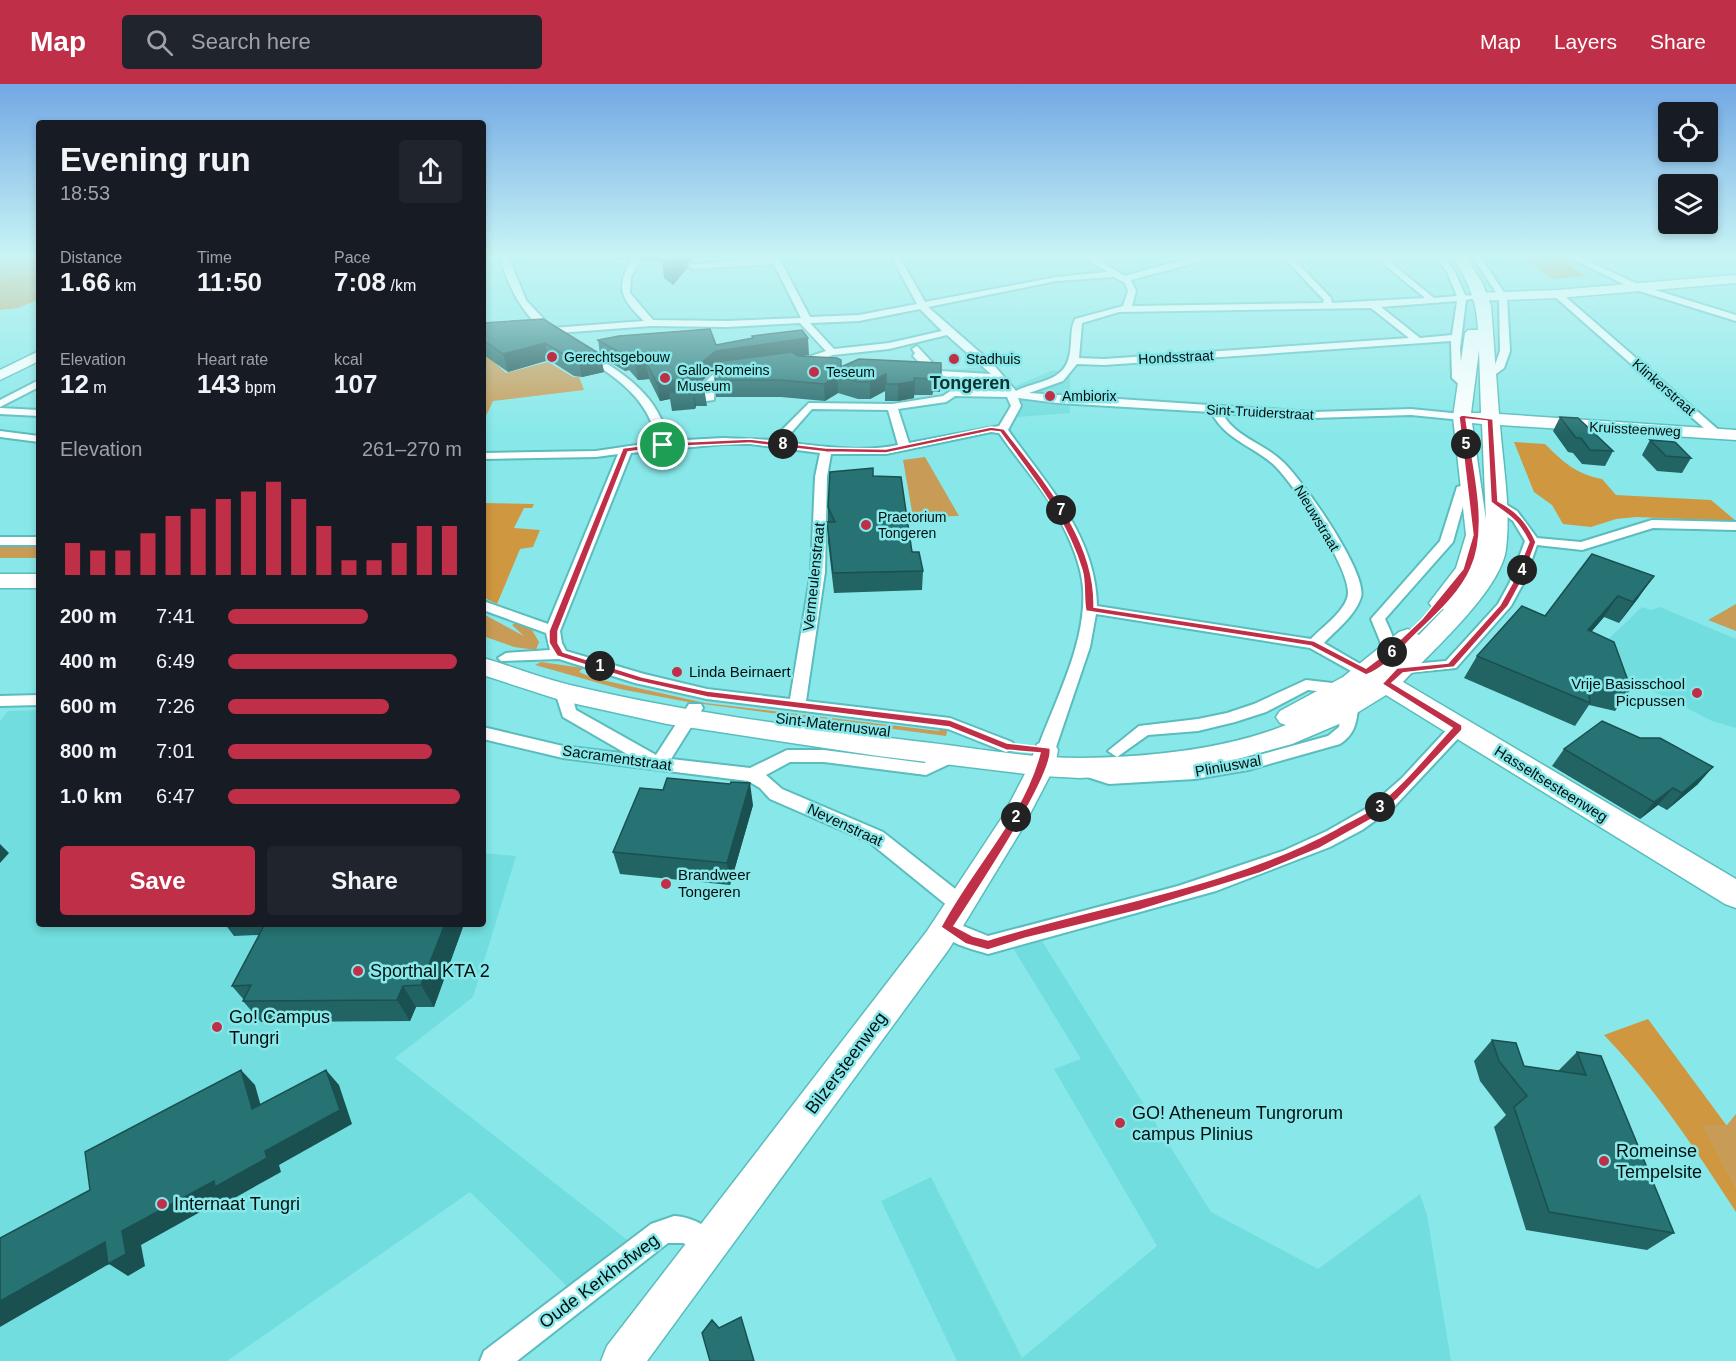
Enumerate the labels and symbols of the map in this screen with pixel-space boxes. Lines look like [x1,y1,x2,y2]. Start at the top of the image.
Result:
street label: Hondsstraat [1138,347,1214,367]
place label: Gerechtsgebouw [564,349,671,365]
marker: Gerechtsgebouw [545,350,559,364]
place label: Stadhuis [966,351,1020,367]
marker: Stadhuis [947,352,961,366]
street label: Klinkerstraat [1629,355,1699,419]
place label: Gallo-Romeins Museum [677,362,770,394]
place label: Teseum [826,364,875,380]
marker: Teseum [807,365,821,379]
marker: Gallo-Romeins Museum [658,371,672,385]
district label: Tongeren [930,373,1010,393]
place label: Ambiorix [1062,388,1116,404]
marker: Ambiorix [1043,389,1057,403]
street label: Sint-Truiderstraat [1206,401,1314,423]
pin [637,419,688,470]
street label: Kruissteenweg [1589,419,1681,439]
pin: 8 [768,429,798,459]
pin: 5 [1451,429,1481,459]
street label: Nieuwstraat [1291,482,1343,554]
pin: 7 [1046,495,1076,525]
place label: Praetorium Tongeren [878,509,946,541]
marker: Praetorium Tongeren [859,518,873,532]
street label: Vermeulenstraat [799,521,828,632]
pin: 4 [1507,555,1537,585]
pin: 6 [1377,637,1407,667]
pin: 1 [585,651,615,681]
place label: Linda Beirnaert [689,663,792,680]
marker: Linda Beirnaert [670,665,684,679]
place label: Vrije Basisschool Picpussen [1571,675,1685,709]
marker: Vrije Basisschool Picpussen [1690,686,1704,700]
street label: Sint-Maternuswal [775,709,892,740]
street label: Sacramentstraat [561,741,674,774]
street label: Hasseltsesteenweg [1492,742,1611,825]
street label: Pliniuswal [1194,751,1262,780]
pin: 3 [1365,792,1395,822]
street label: Nevenstraat [805,800,886,850]
pin: 2 [1001,802,1031,832]
place label: Brandweer Tongeren [678,866,751,900]
marker: Brandweer Tongeren [659,877,673,891]
place label: Sporthal KTA 2 [370,961,490,981]
marker: Sporthal KTA 2 [351,964,365,978]
place label: Go! Campus Tungri [229,1007,330,1048]
street label: Bilzersteenweg [801,1008,891,1118]
marker: Go! Campus Tungri [210,1020,224,1034]
place label: GO! Atheneum Tungrorum campus Plinius [1132,1103,1343,1144]
marker: GO! Atheneum Tungrorum campus Plinius [1113,1116,1127,1130]
place label: Romeinse Tempelsite [1616,1141,1702,1182]
marker: Romeinse Tempelsite [1597,1154,1611,1168]
place label: Internaat Tungri [174,1194,300,1214]
marker: Internaat Tungri [155,1197,169,1211]
street label: Oude Kerkhofweg [535,1230,663,1332]

